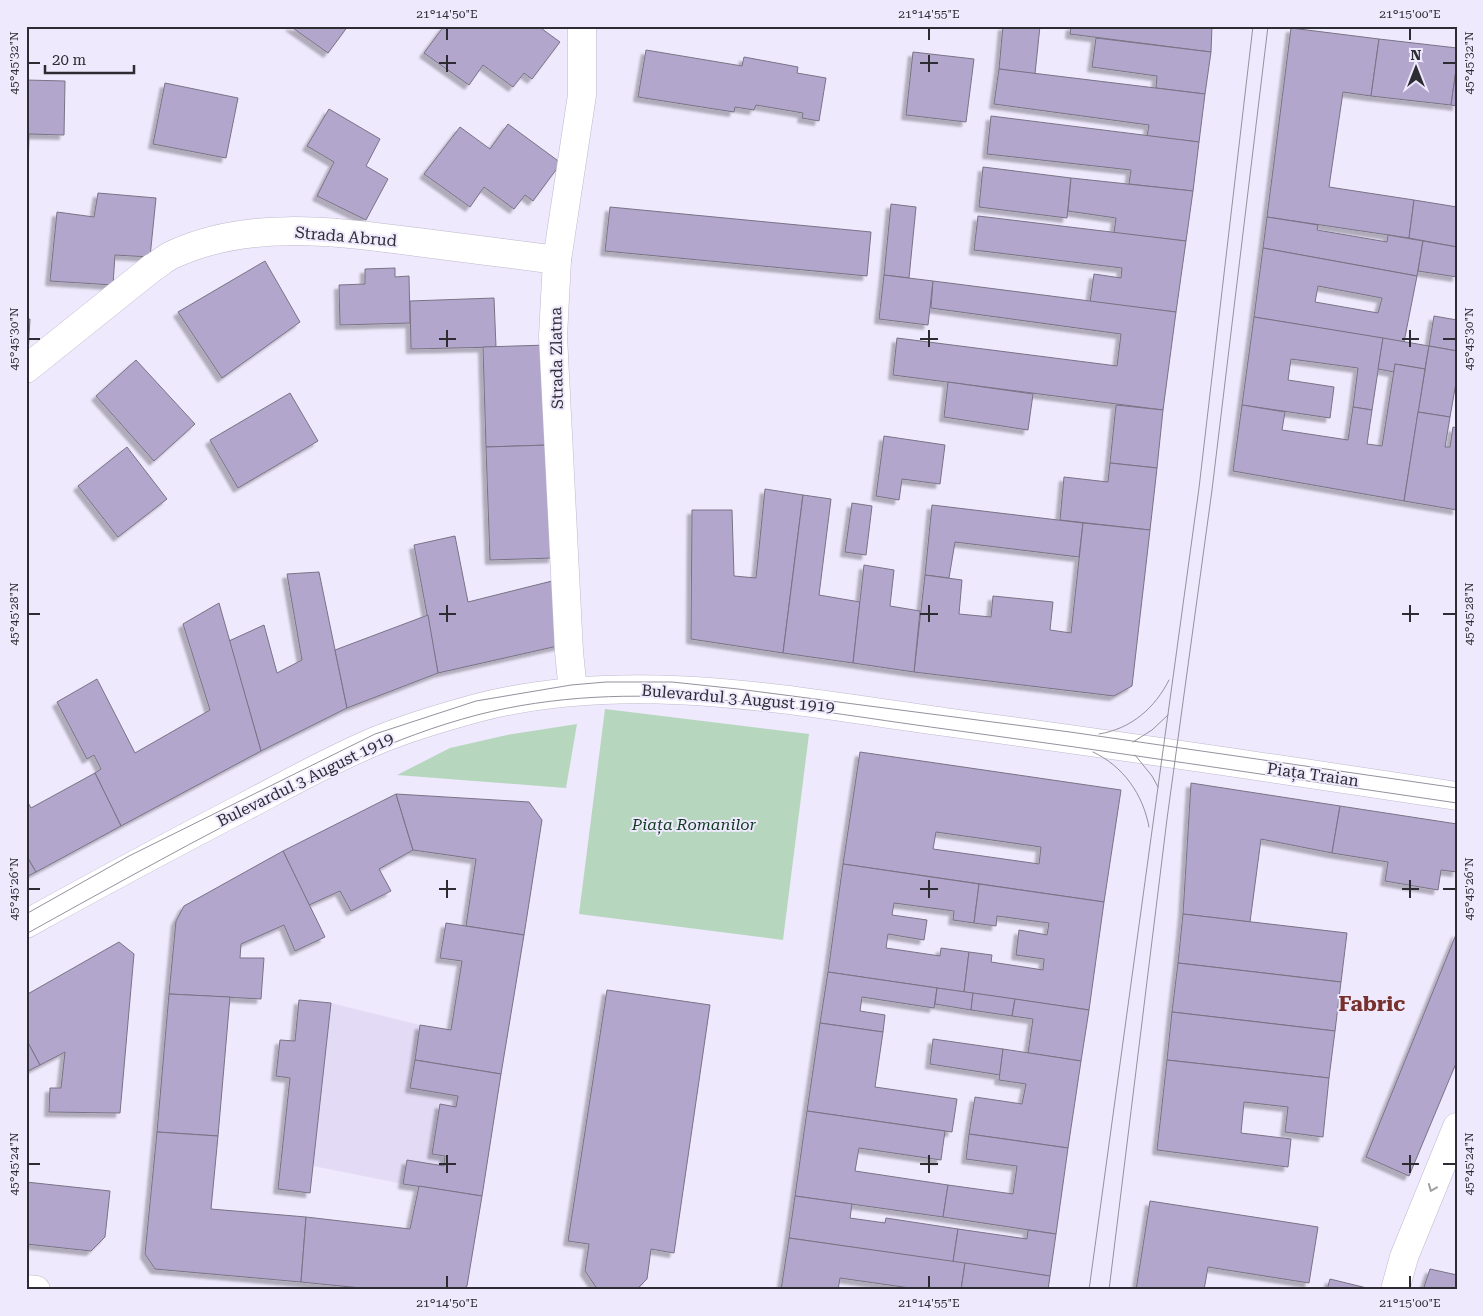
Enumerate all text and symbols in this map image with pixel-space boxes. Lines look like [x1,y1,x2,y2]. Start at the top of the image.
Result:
text: 21°14'50"E [416,7,478,21]
text: 21°14'55"E [898,7,960,21]
text: 21°15'00"E [1379,7,1441,21]
text: 45°45'32"N [7,31,21,95]
text: 45°45'32"N [1462,31,1476,95]
scale bar [45,42,134,74]
north arrow [1390,42,1440,92]
text: N [1411,47,1422,63]
text: 20 m [52,51,87,69]
street label: Strada Abrud [294,223,398,250]
street label: Strada Zlatna [546,306,567,409]
text: 45°45'30"N [7,307,21,371]
text: 45°45'30"N [1462,307,1476,371]
text: 45°45'28"N [7,582,21,646]
text: 45°45'28"N [1462,582,1476,646]
street label: Bulevardul 3 August 1919 [641,681,835,716]
street label: Bulevardul 3 August 1919 [214,728,397,830]
street label: Piața Traian [1266,759,1360,791]
park label: Piața Romanilor [631,815,757,835]
text: 45°45'26"N [7,857,21,921]
text: 45°45'26"N [1462,857,1476,921]
district label: Fabric [1339,992,1405,1016]
text: 45°45'24"N [7,1132,21,1196]
text: 45°45'24"N [1462,1132,1476,1196]
one-way arrow [1428,1183,1438,1192]
text: 21°14'50"E [416,1296,478,1310]
text: 21°14'55"E [898,1296,960,1310]
text: 21°15'00"E [1379,1296,1441,1310]

